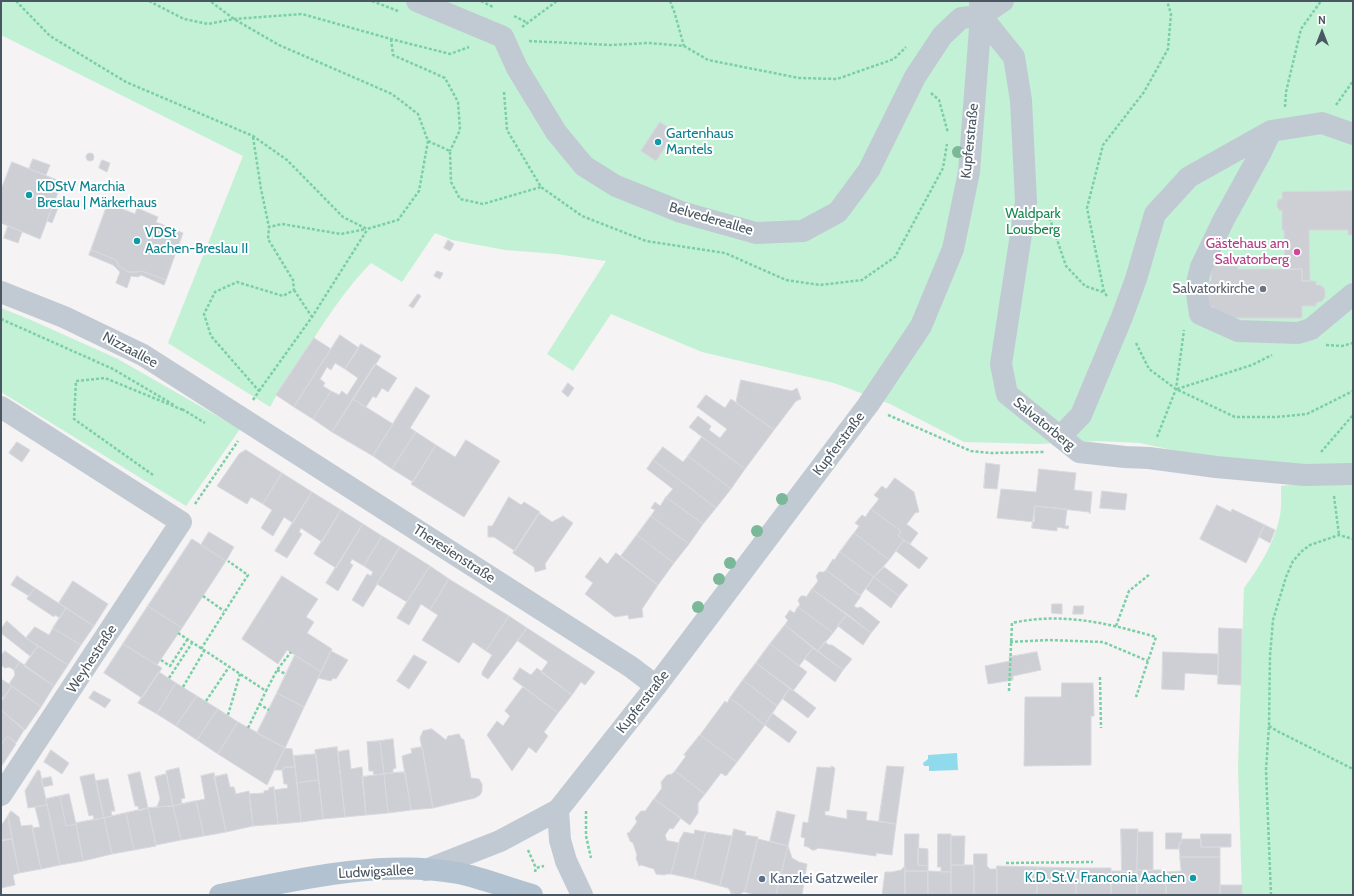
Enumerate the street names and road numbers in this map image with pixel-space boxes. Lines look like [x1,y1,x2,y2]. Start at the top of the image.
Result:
street label: Kupferstraße [958,103,982,179]
street label: Belvedereallee [667,199,755,239]
street label: Nizzaallee [99,328,161,372]
street label: Salvatorberg [1010,394,1078,454]
street label: Kupferstraße [810,409,868,479]
street label: Theresienstraße [410,521,498,587]
street label: Weyhestraße [64,622,120,696]
street label: Kupferstraße [613,667,673,737]
street label: Ludwigsallee [338,862,414,882]

